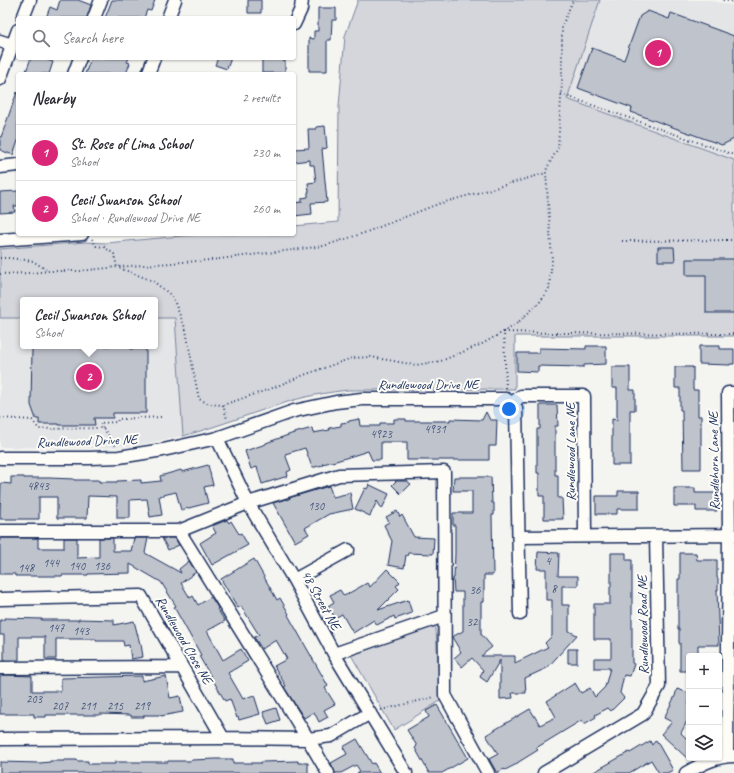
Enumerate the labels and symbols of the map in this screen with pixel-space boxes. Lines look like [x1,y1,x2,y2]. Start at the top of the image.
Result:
pin: 1 [645,38,671,68]
pin: 2 [76,362,102,392]
street label: Rundlewood Drive NE [378,376,480,393]
your location [499,399,519,419]
street label: Rundlewood Lane NE [562,401,579,501]
street label: Rundlehorn Lane NE [705,410,723,511]
house number: 4931 [424,421,446,437]
house number: 4923 [370,426,393,442]
street label: Rundlewood Drive NE [36,431,139,451]
house number: 4843 [27,478,50,494]
house number: 130 [308,498,326,514]
house number: 4 [545,553,552,569]
house number: 144 [43,555,61,571]
house number: 140 [69,558,87,574]
house number: 136 [94,558,111,574]
house number: 148 [18,560,36,576]
street label: 48 Street NE [298,567,345,634]
street label: Rundlewood Road NE [634,574,652,675]
house number: 8 [551,581,558,597]
house number: 36 [470,582,481,598]
street label: Rundlewood Close NE [152,593,217,688]
house number: 32 [467,614,479,630]
house number: 147 [48,620,65,636]
house number: 143 [73,623,91,639]
house number: 203 [26,691,44,707]
house number: 207 [52,698,69,714]
house number: 211 [80,698,97,714]
house number: 215 [107,698,124,714]
house number: 219 [134,698,152,714]

